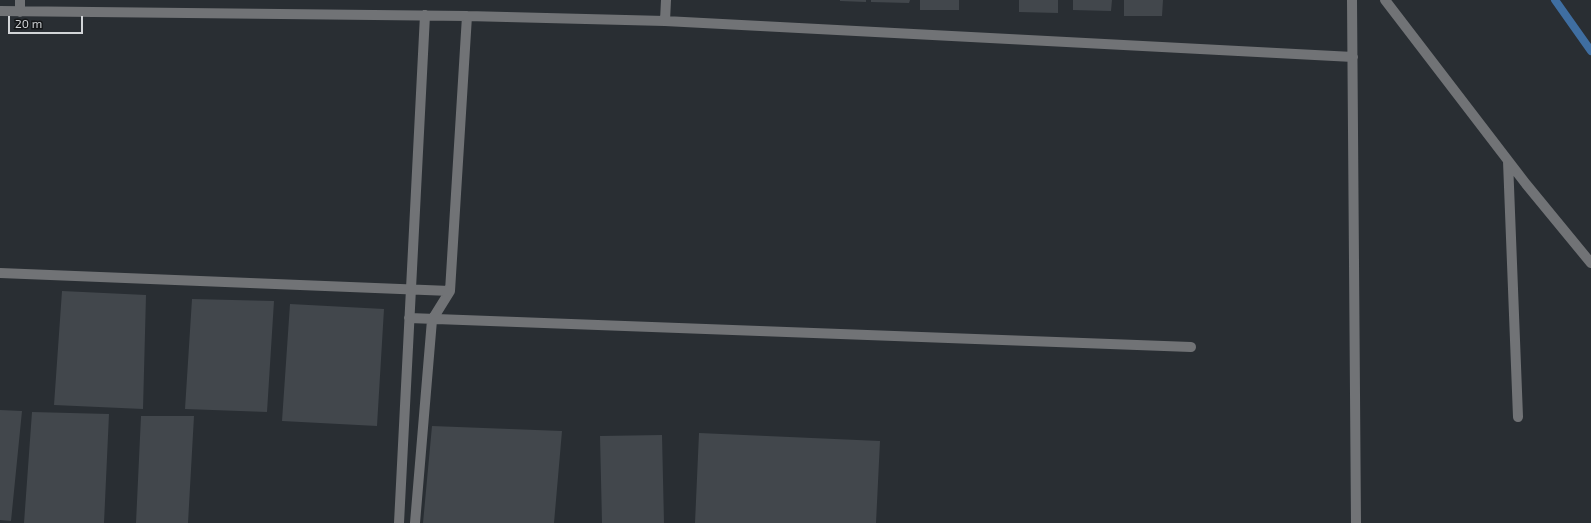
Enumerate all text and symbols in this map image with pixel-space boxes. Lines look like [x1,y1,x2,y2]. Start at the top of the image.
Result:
scale bar [10,8,85,34]
text: 20 m [15,16,42,30]

